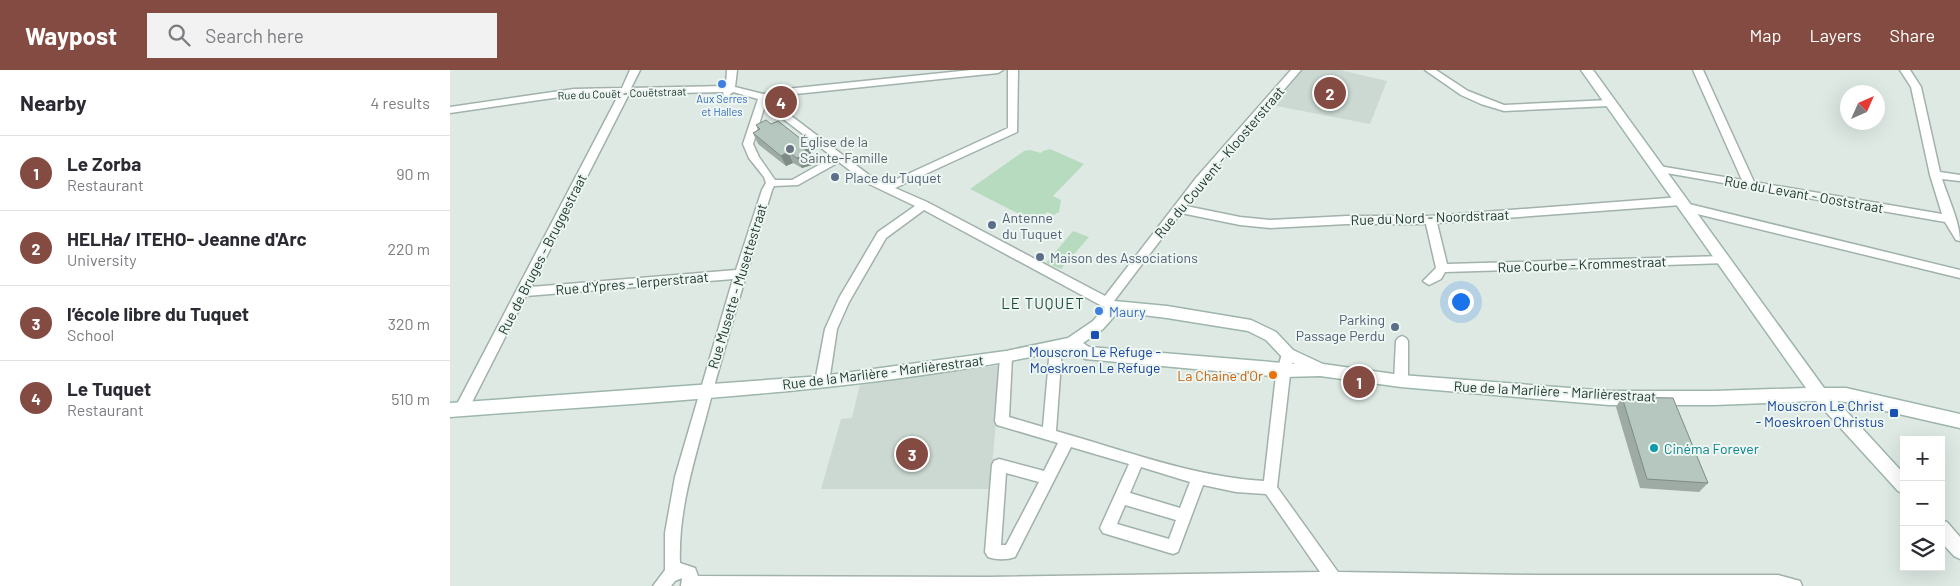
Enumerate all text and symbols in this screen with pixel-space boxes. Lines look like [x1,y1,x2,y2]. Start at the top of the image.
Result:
search box [147,13,497,58]
text: Waypost [25,21,117,50]
icon: search [165,21,193,49]
text: Search here [205,24,304,47]
text: Map [1749,24,1781,46]
text: Layers [1809,24,1862,46]
text: Share [1890,24,1935,46]
pin: 2 [1314,74,1346,112]
marker: Aux Serres et Halles [716,78,728,90]
pin: 4 [765,83,797,121]
street label: Rue du Couvent - Kloosterstraat [1150,83,1288,241]
street label: Rue du Couët - Couëtstraat [557,84,687,102]
north arrow [1840,85,1885,130]
text: Nearby [20,90,86,115]
place label: Aux Serres et Halles [696,92,748,118]
text: 4 results [370,93,430,112]
place label: Église de la Sainte-Famille [800,133,888,166]
marker: Église de la Sainte-Famille [784,143,796,155]
text: Le Zorba [67,152,141,175]
text: 1 [33,164,39,183]
text: 90 m [396,164,430,183]
place label: Place du Tuquet [845,169,942,186]
street label: Rue de Bruges - Bruggestraat [494,171,590,337]
marker: Place du Tuquet [829,171,841,183]
street label: Rue du Levant - Ooststraat [1723,172,1885,216]
text: Restaurant [67,175,144,194]
street label: Rue Musette - Musettestraat [704,201,770,371]
street label: Rue du Nord - Noordstraat [1350,206,1510,228]
place label: Antenne du Tuquet [1002,209,1063,242]
marker: Antenne du Tuquet [986,219,998,231]
text: HELHa/ ITEHO- Jeanne d'Arc [67,227,307,250]
text: 2 [32,239,40,258]
text: 220 m [387,239,430,258]
place label: Maison des Associations [1050,249,1198,266]
text: University [67,250,137,269]
marker: Maison des Associations [1034,251,1046,263]
street label: Rue Courbe - Krommestraat [1497,253,1667,275]
street label: Rue d'Ypres - Ierperstraat [555,268,709,298]
your location [1448,289,1474,315]
district label: LE TUQUET [1001,294,1085,312]
text: l’école libre du Tuquet [67,302,249,325]
place label: Maury [1109,303,1146,320]
marker: Maury [1093,305,1105,317]
place label: Parking Passage Perdu [1296,311,1385,344]
text: 3 [32,314,40,333]
text: 320 m [388,314,430,333]
marker: Parking Passage Perdu [1389,321,1401,333]
text: School [67,325,114,344]
marker: Mouscron Le Refuge - Moeskroen Le Refuge [1089,329,1101,341]
place label: Mouscron Le Refuge - Moeskroen Le Refuge [1029,343,1161,376]
street label: Rue de la Marlière - Marlièrestraat [781,351,985,393]
pin: 1 [1343,363,1375,401]
place label: La Chaine d'Or [1177,367,1263,384]
marker: La Chaine d'Or [1267,369,1279,381]
text: Le Tuquet [67,377,151,400]
street label: Rue de la Marlière - Marlièrestraat [1453,377,1657,405]
text: 4 [31,389,41,408]
text: 510 m [391,389,430,408]
place label: Mouscron Le Christ - Moeskroen Christus [1756,397,1884,430]
text: Restaurant [67,400,144,419]
marker: Mouscron Le Christ - Moeskroen Christus [1888,407,1900,419]
pin: 3 [896,435,928,473]
map controls [1900,436,1945,571]
button: + [1900,436,1945,481]
place label: Cinéma Forever [1664,440,1759,457]
marker: Cinéma Forever [1648,442,1660,454]
button: − [1900,481,1945,526]
button: layers [1900,526,1945,571]

